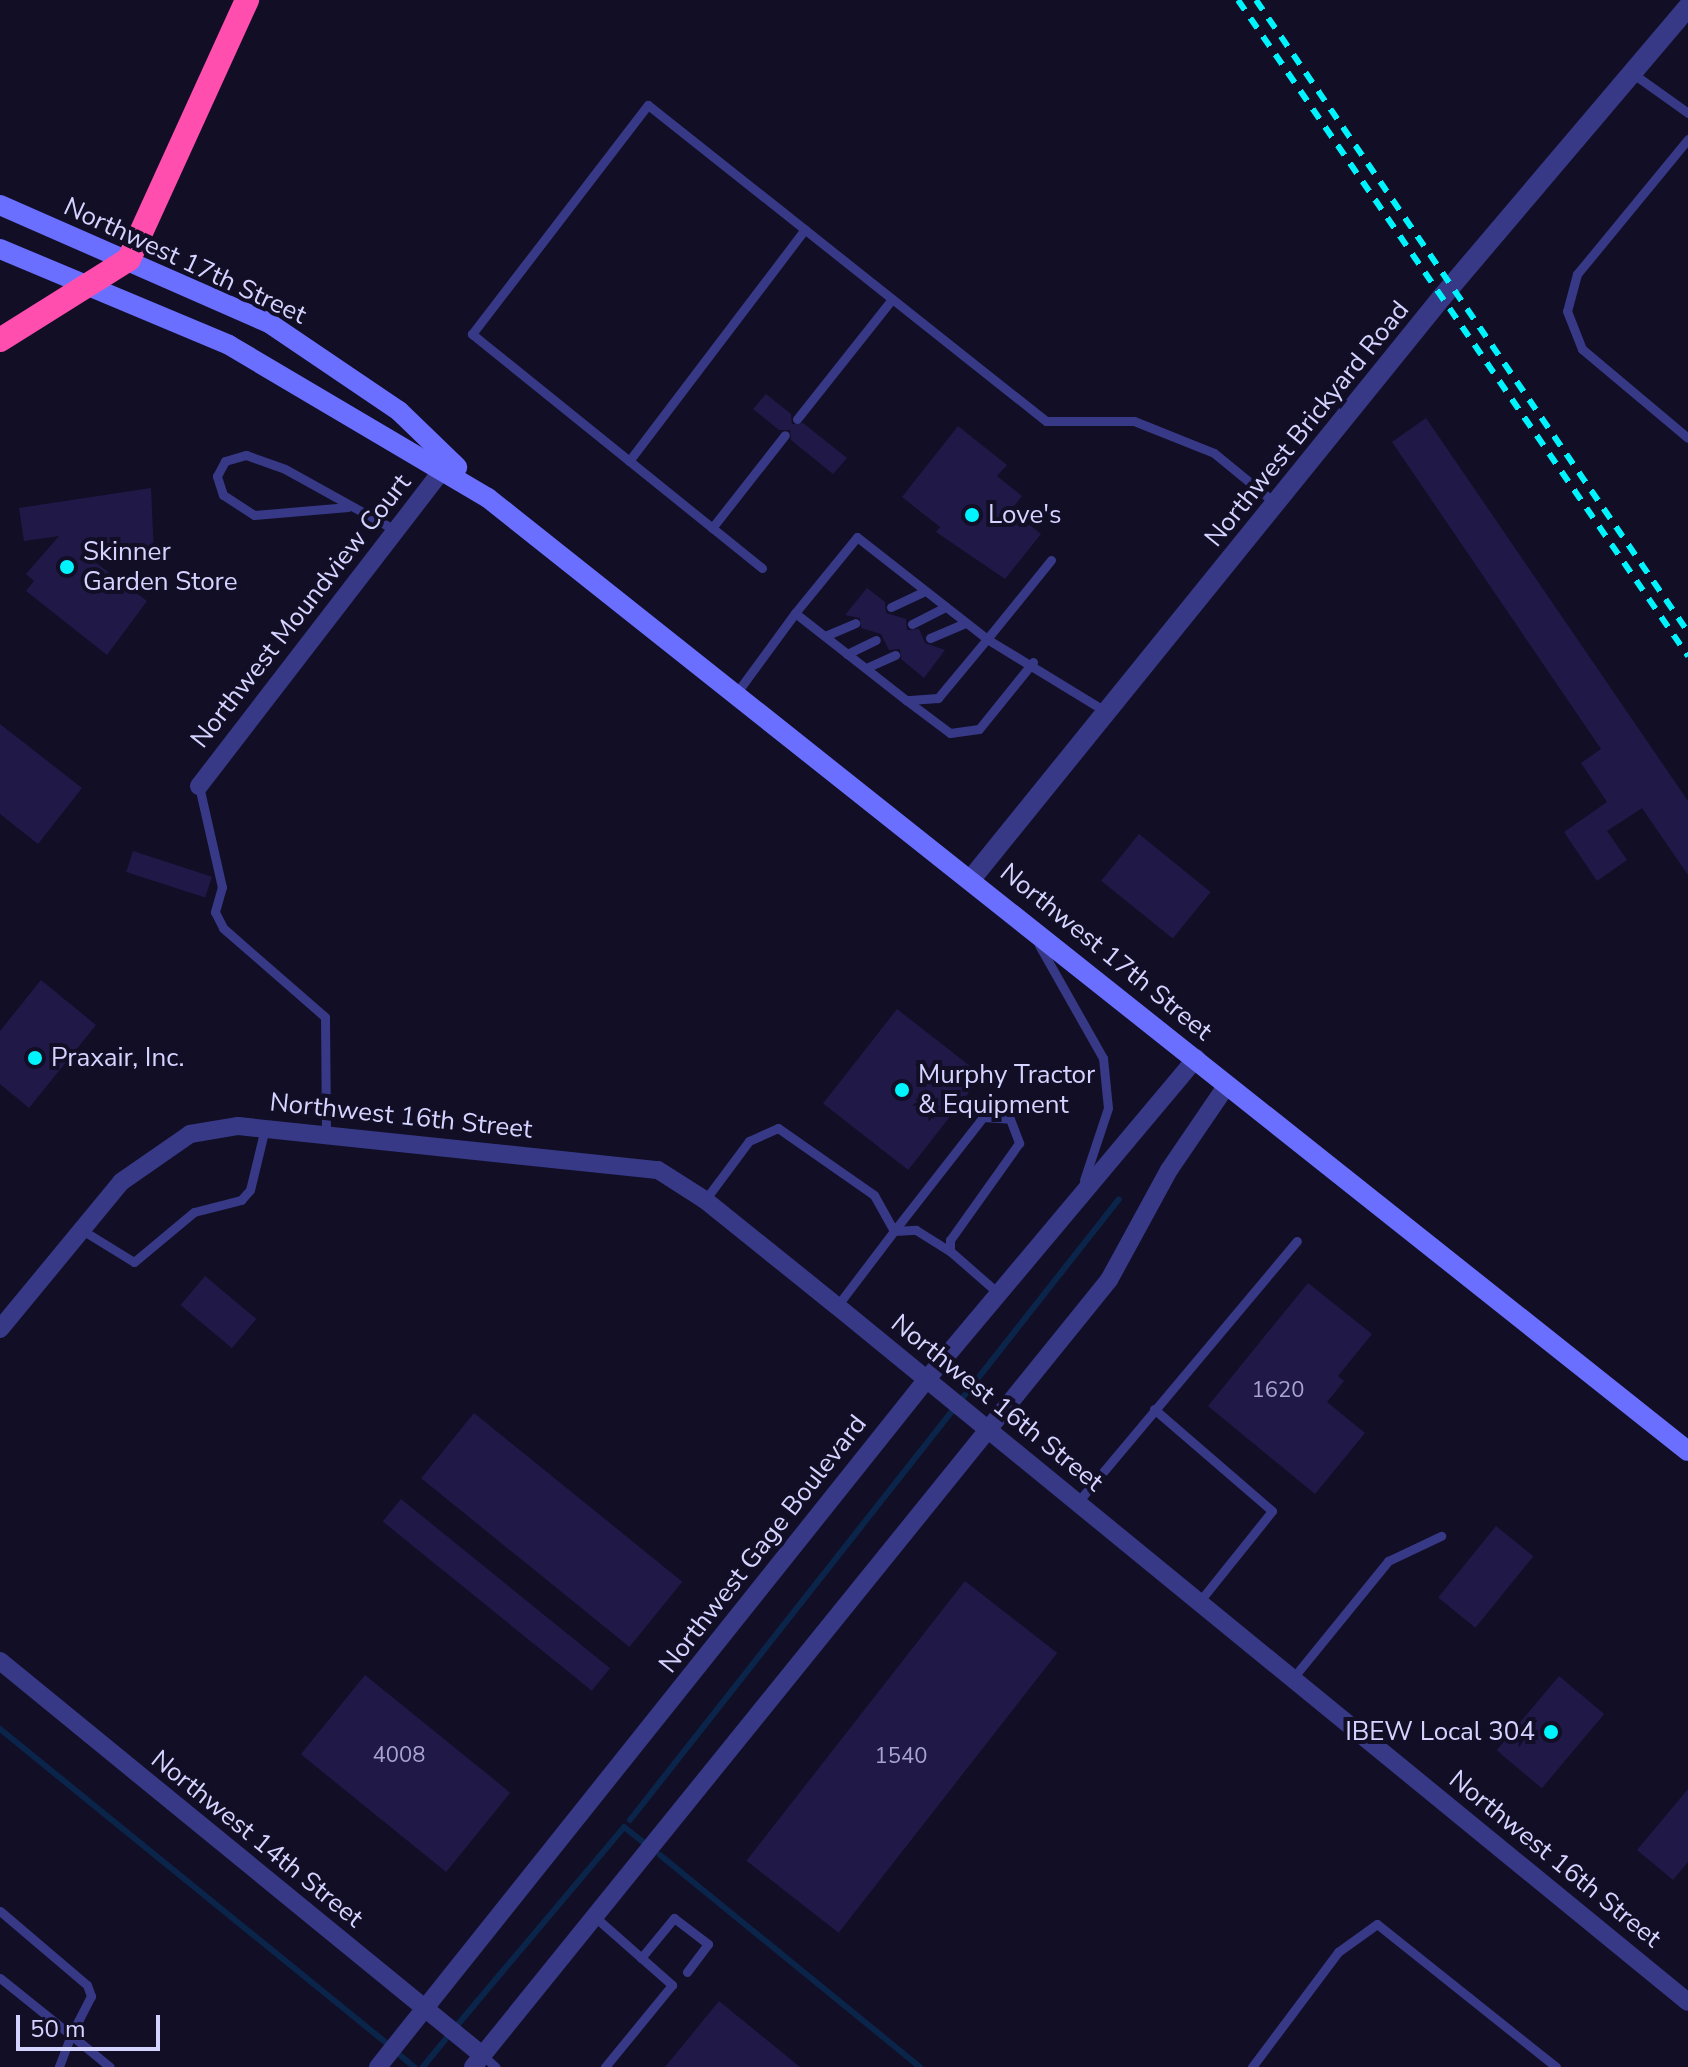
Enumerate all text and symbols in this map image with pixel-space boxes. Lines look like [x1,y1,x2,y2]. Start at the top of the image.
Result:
street label: Northwest 17th Street [59,191,311,331]
street label: Northwest Brickyard Road [1198,295,1416,553]
street label: Northwest Moundview Court [184,468,418,754]
place label: Love's [988,499,1062,531]
marker: Love's [963,506,981,524]
place label: Skinner Garden Store [83,536,238,598]
marker: Skinner Garden Store [58,558,76,576]
street label: Northwest 17th Street [994,857,1218,1047]
place label: Praxair, Inc. [51,1042,185,1074]
marker: Praxair, Inc. [26,1049,44,1067]
place label: Murphy Tractor & Equipment [918,1059,1095,1120]
marker: Murphy Tractor & Equipment [893,1081,911,1099]
street label: Northwest 16th Street [268,1087,534,1145]
street label: Northwest 16th Street [885,1308,1109,1498]
house number: 1620 [1252,1378,1304,1404]
street label: Northwest Gage Boulevard [653,1409,873,1679]
place label: IBEW Local 304 [1345,1716,1535,1748]
marker: IBEW Local 304 [1542,1723,1560,1741]
house number: 4008 [373,1743,425,1769]
street label: Northwest 14th Street [145,1744,369,1934]
house number: 1540 [875,1744,927,1770]
street label: Northwest 16th Street [1443,1764,1667,1954]
scale bar [20,1999,164,2049]
text: 50 m [30,2013,86,2045]

